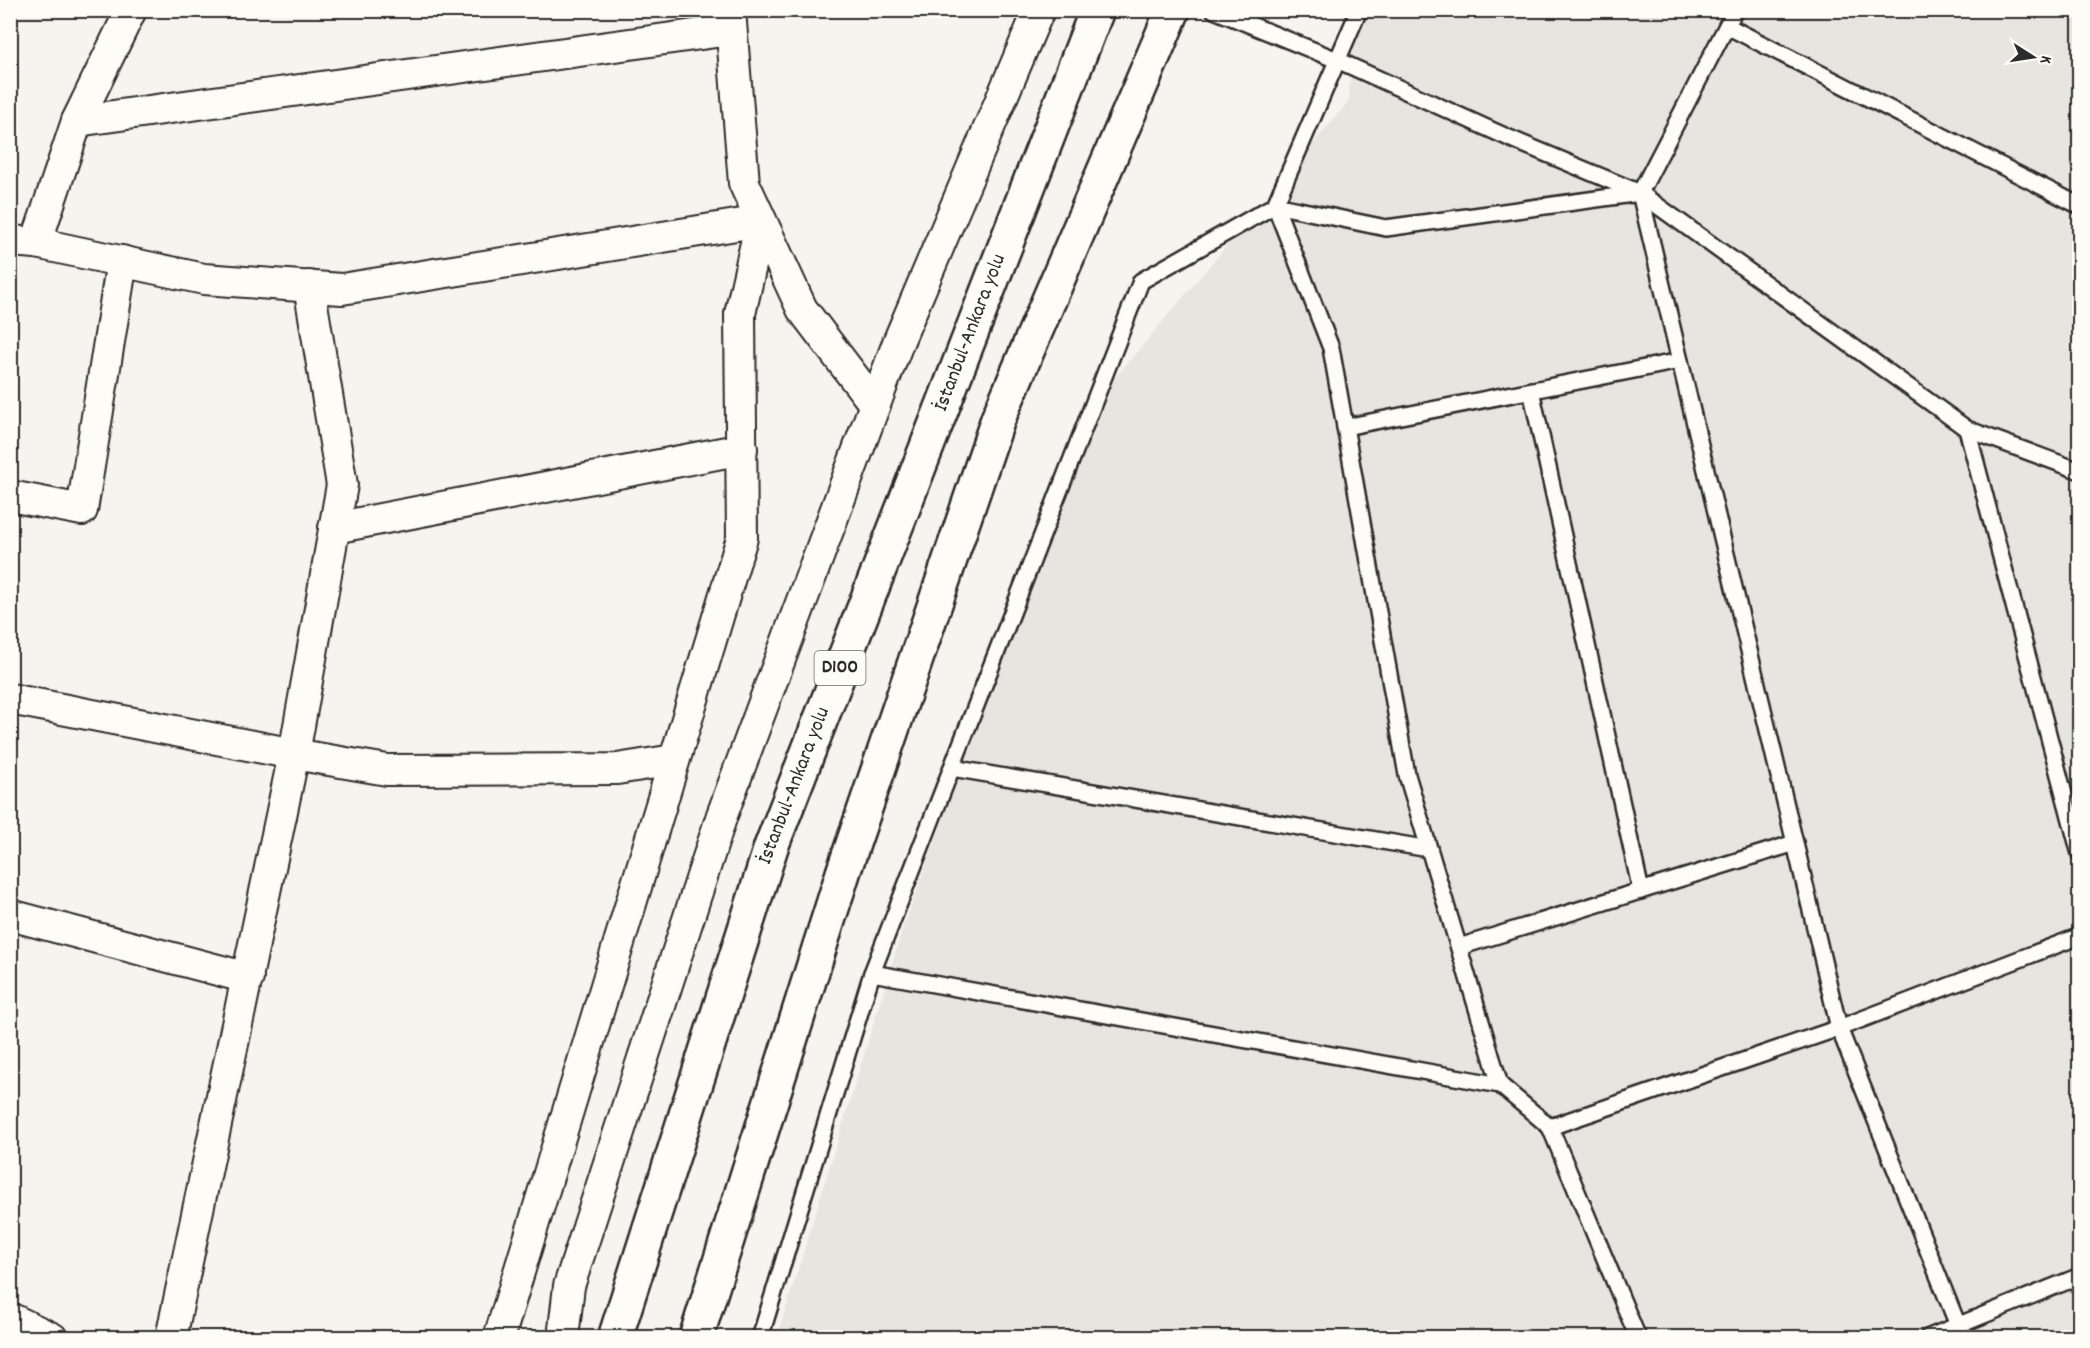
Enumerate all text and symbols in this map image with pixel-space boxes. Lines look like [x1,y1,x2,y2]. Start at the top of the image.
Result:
north arrow [2003,27,2063,87]
text: K [2033,54,2057,66]
street label: İstanbul-Ankara yolu [927,250,1015,416]
road number: D100 [814,651,866,685]
street label: İstanbul-Ankara yolu [751,703,839,869]

